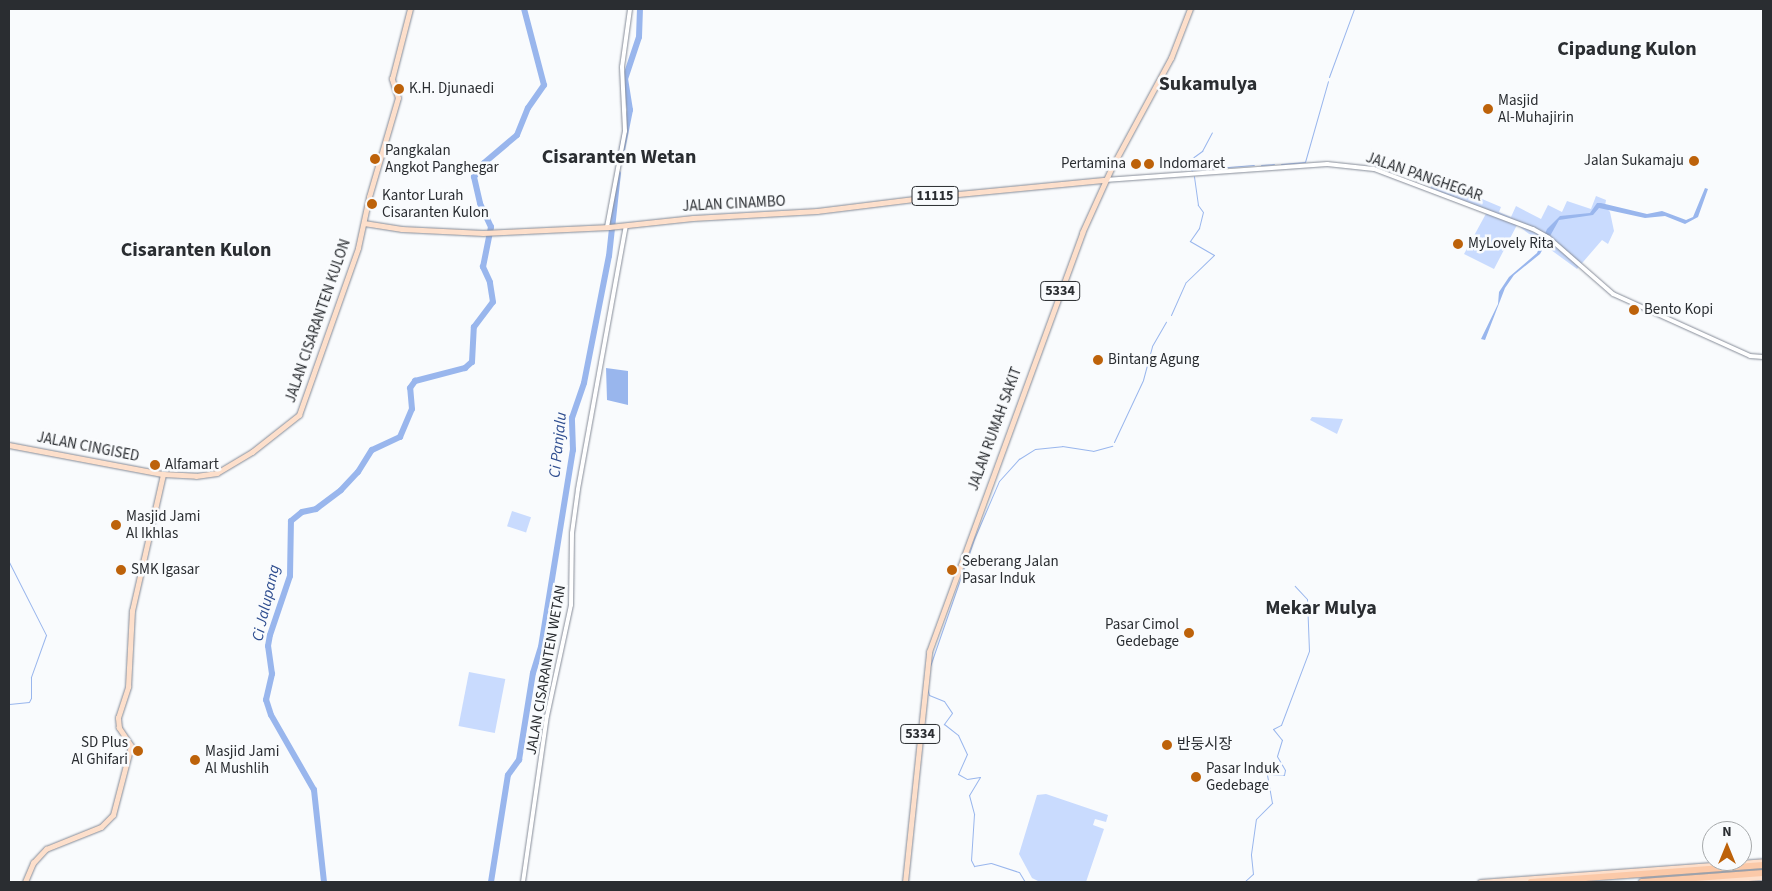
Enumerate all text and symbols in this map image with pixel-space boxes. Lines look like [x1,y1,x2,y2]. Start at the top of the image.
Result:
district label: Cipadung Kulon [1557,37,1697,61]
district label: Sukamulya [1159,72,1257,96]
place label: K.H. Djunaedi [409,80,494,98]
marker: K.H. Djunaedi [393,83,405,95]
place label: Masjid Al-Muhajirin [1498,91,1574,126]
marker: Masjid Al-Muhajirin [1482,103,1494,115]
place label: Pangkalan Angkot Panghegar [385,141,499,176]
district label: Cisaranten Wetan [542,145,696,169]
street label: JALAN PANGHEGAR [1363,149,1485,205]
place label: Jalan Sukamaju [1584,152,1684,170]
marker: Pangkalan Angkot Panghegar [369,153,381,165]
place label: Pertamina [1061,155,1126,173]
place label: Indomaret [1159,155,1225,173]
marker: Jalan Sukamaju [1688,155,1700,167]
marker: Pertamina [1130,158,1142,170]
marker: Indomaret [1143,158,1155,170]
road number: 11115 [911,185,959,208]
place label: Kantor Lurah Cisaranten Kulon [382,186,489,221]
street label: JALAN CINAMBO [682,192,786,216]
marker: Kantor Lurah Cisaranten Kulon [366,198,378,210]
place label: MyLovely Rita [1468,235,1554,253]
street label: JALAN CISARANTEN KULON [282,237,354,405]
district label: Cisaranten Kulon [121,238,271,262]
marker: MyLovely Rita [1452,238,1464,250]
road number: 5334 [1040,280,1080,302]
place label: Bento Kopi [1644,301,1713,319]
marker: Bento Kopi [1628,304,1640,316]
place label: Bintang Agung [1108,351,1199,369]
marker: Bintang Agung [1092,354,1104,366]
street label: JALAN RUMAH SAKIT [964,365,1026,493]
water label: Ci Panjalu [545,411,571,479]
street label: JALAN CINGISED [35,428,141,466]
place label: Alfamart [165,456,219,474]
marker: Alfamart [149,459,161,471]
place label: Masjid Jami Al Ikhlas [126,507,200,542]
marker: Masjid Jami Al Ikhlas [110,519,122,531]
place label: Seberang Jalan Pasar Induk [962,552,1059,587]
place label: SMK Igasar [131,561,199,579]
water label: Ci Jalupang [248,563,284,643]
marker: SMK Igasar [115,564,127,576]
marker: Seberang Jalan Pasar Induk [946,564,958,576]
street label: JALAN CISARANTEN WETAN [522,584,570,756]
district label: Mekar Mulya [1265,596,1377,620]
place label: Pasar Cimol Gedebage [1105,615,1179,650]
marker: Pasar Cimol Gedebage [1183,627,1195,639]
road number: 5334 [900,722,940,746]
place label: SD Plus Al Ghifari [71,733,128,768]
place label: 반둥시장 [1177,736,1232,754]
marker: 반둥시장 [1161,739,1173,751]
place label: Masjid Jami Al Mushlih [205,742,279,777]
marker: SD Plus Al Ghifari [132,745,144,757]
marker: Masjid Jami Al Mushlih [189,754,201,766]
place label: Pasar Induk Gedebage [1206,759,1280,794]
marker: Pasar Induk Gedebage [1190,771,1202,783]
north arrow [1702,821,1752,871]
text: N [1722,822,1732,842]

